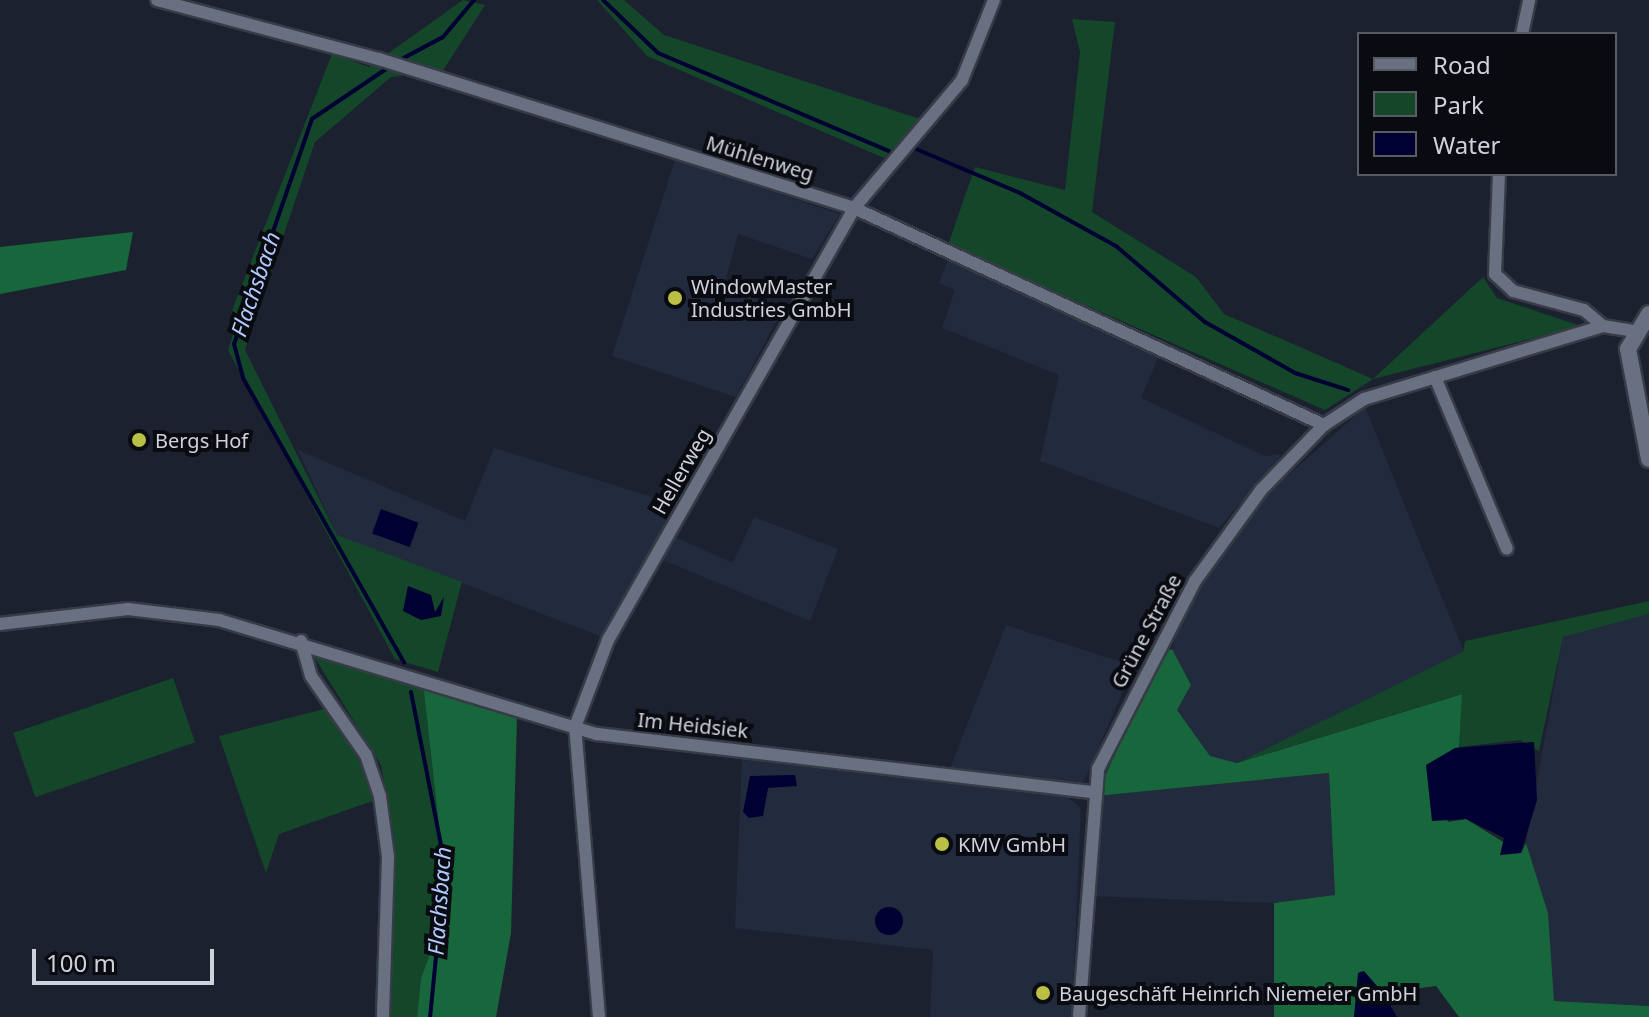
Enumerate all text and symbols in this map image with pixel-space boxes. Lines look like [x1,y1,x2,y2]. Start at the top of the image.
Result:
legend [1357,32,1617,176]
text: Road [1433,48,1491,81]
text: Park [1433,88,1484,121]
text: Water [1433,128,1500,161]
street label: Mühlenweg [703,130,817,186]
water label: Flachsbach [225,228,285,340]
place label: WindowMaster Industries GmbH [691,274,851,321]
marker: WindowMaster Industries GmbH [666,289,684,307]
street label: Hellerweg [647,424,715,518]
place label: Bergs Hof [155,428,248,452]
marker: Bergs Hof [130,431,148,449]
street label: Grüne Straße [1106,570,1186,692]
street label: Im Heidsiek [637,707,749,743]
place label: KMV GmbH [958,832,1066,856]
marker: KMV GmbH [933,835,951,853]
water label: Flachsbach [422,846,456,956]
scale bar [36,933,218,983]
text: 100 m [46,946,116,979]
place label: Baugeschäft Heinrich Niemeier GmbH [1059,981,1417,1005]
marker: Baugeschäft Heinrich Niemeier GmbH [1034,984,1052,1002]

